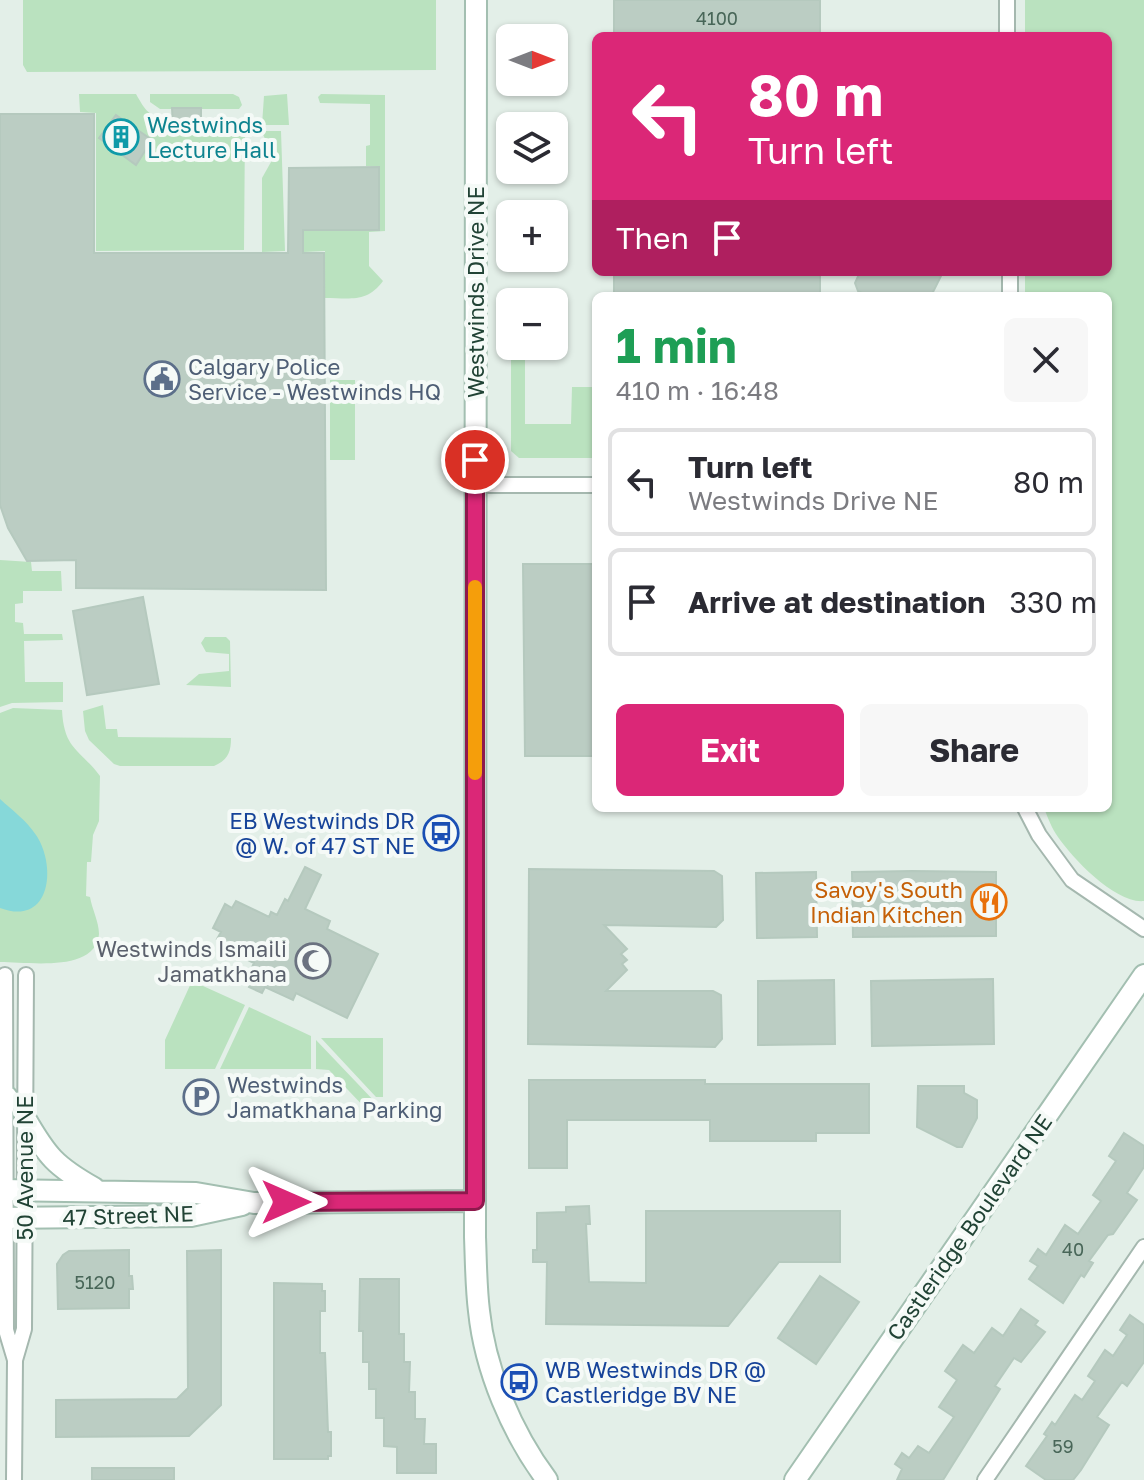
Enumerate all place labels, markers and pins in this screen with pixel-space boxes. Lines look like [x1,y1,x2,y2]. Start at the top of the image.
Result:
place label: Westwinds Lecture Hall [147,111,276,163]
building icon: Westwinds Lecture Hall [102,118,140,156]
place label: Calgary Police Service - Westwinds HQ [188,353,441,405]
public building icon: Calgary Police Service - Westwinds HQ [143,360,181,398]
pin [441,426,509,494]
place label: EB Westwinds DR @ W. of 47 ST NE [229,807,415,859]
bus stop icon: EB Westwinds DR @ W. of 47 ST NE [422,814,460,852]
place label: Savoy's South Indian Kitchen [810,876,963,928]
restaurant icon: Savoy's South Indian Kitchen [970,883,1008,921]
place label: Westwinds Ismaili Jamatkhana [96,935,287,987]
mosque icon: Westwinds Ismaili Jamatkhana [294,942,332,980]
place label: Westwinds Jamatkhana Parking [227,1071,443,1123]
parking icon: Westwinds Jamatkhana Parking [182,1078,220,1116]
place label: WB Westwinds DR @ Castleridge BV NE [545,1356,766,1408]
bus stop icon: WB Westwinds DR @ Castleridge BV NE [500,1363,538,1401]

